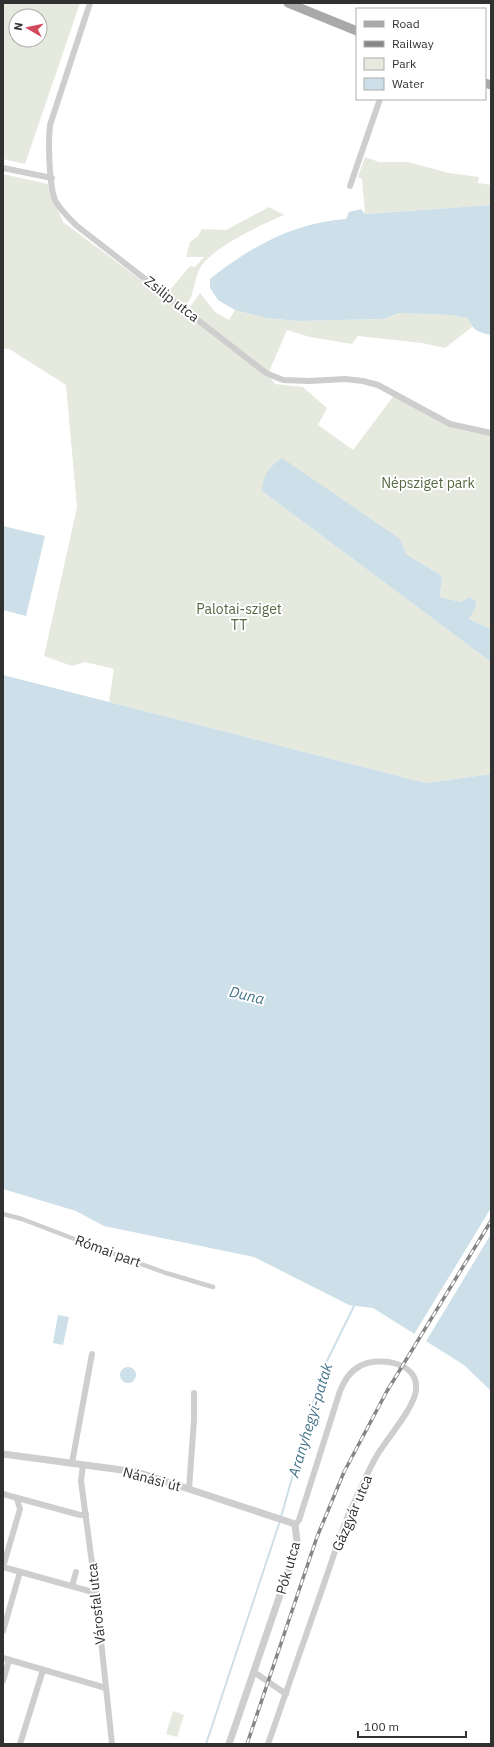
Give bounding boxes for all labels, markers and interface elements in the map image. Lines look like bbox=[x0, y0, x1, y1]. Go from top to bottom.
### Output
north arrow bbox=[8, 8, 48, 48]
legend bbox=[356, 8, 486, 100]
text: Road bbox=[392, 16, 420, 31]
text: N bbox=[11, 21, 26, 31]
text: Railway bbox=[392, 36, 434, 51]
text: Park bbox=[392, 56, 417, 71]
text: Water bbox=[392, 76, 425, 91]
street label: Zsilip utca bbox=[141, 272, 203, 326]
park label: Népsziget park bbox=[381, 474, 475, 492]
park label: Palotai-sziget TT bbox=[196, 600, 282, 634]
water label: Duna bbox=[228, 982, 267, 1008]
street label: Római part bbox=[73, 1231, 143, 1271]
water label: Aranyhegyi-patak bbox=[283, 1360, 336, 1480]
street label: Nánási út bbox=[121, 1463, 183, 1495]
street label: Gázgyár utca bbox=[328, 1472, 376, 1554]
street label: Pók utca bbox=[272, 1539, 304, 1596]
street label: Városfal utca bbox=[83, 1562, 109, 1646]
scale bar bbox=[358, 1713, 466, 1739]
text: 100 m bbox=[364, 1719, 399, 1734]

